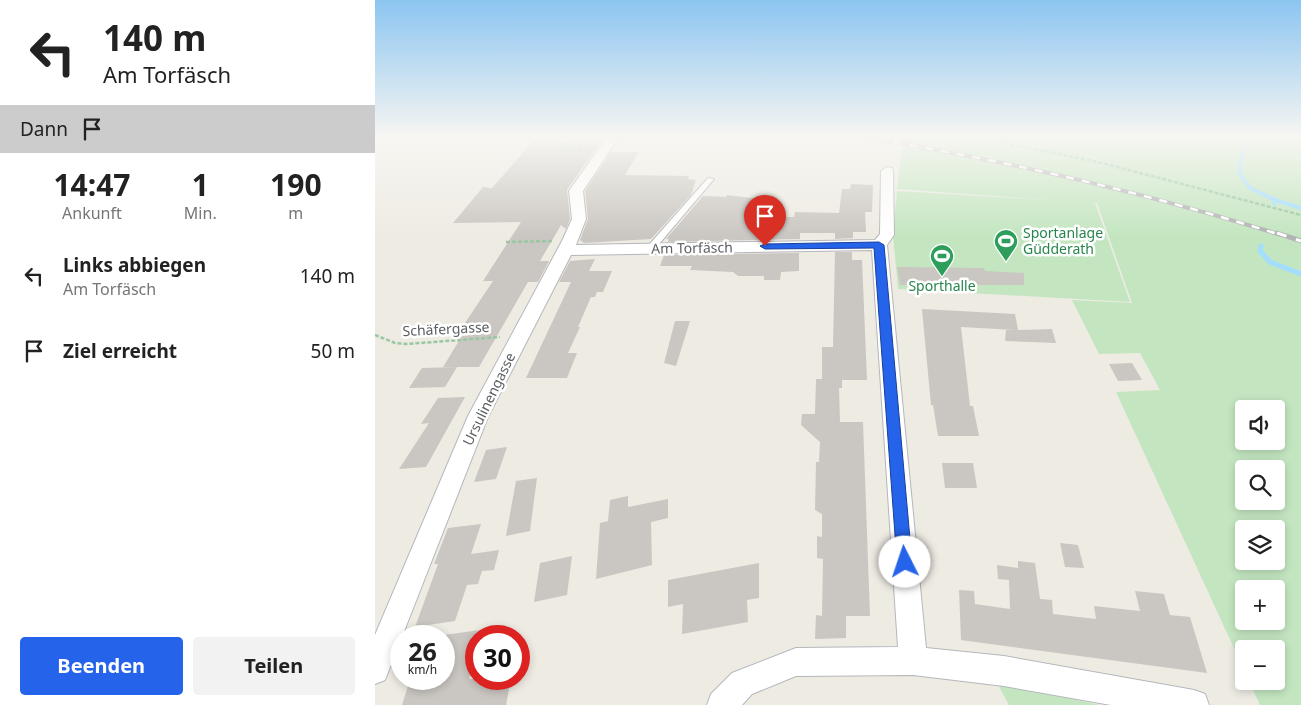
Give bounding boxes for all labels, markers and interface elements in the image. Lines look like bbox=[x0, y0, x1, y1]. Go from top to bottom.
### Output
text: 140 m bbox=[103, 14, 206, 61]
icon: left bbox=[20, 20, 85, 85]
text: Am Torfäsch bbox=[103, 59, 231, 89]
icon: arrive bbox=[78, 115, 106, 143]
text: Dann bbox=[20, 116, 68, 142]
text: 14:47 bbox=[53, 164, 130, 205]
text: 1 bbox=[192, 164, 209, 205]
text: 190 bbox=[270, 164, 322, 205]
pin bbox=[744, 195, 786, 246]
text: Ankunft bbox=[62, 202, 122, 224]
text: Min. bbox=[184, 202, 217, 224]
text: m bbox=[288, 202, 303, 224]
icon: arrive bbox=[751, 202, 779, 230]
place label: Sportanlage Güdderath bbox=[1023, 223, 1103, 258]
sports icon: Sportanlage Güdderath bbox=[993, 228, 1019, 262]
street label: Am Torfäsch bbox=[651, 237, 733, 258]
sports icon: Sporthalle bbox=[929, 243, 955, 277]
text: Links abbiegen bbox=[63, 252, 206, 278]
icon: left bbox=[20, 262, 48, 290]
text: 140 m bbox=[300, 263, 355, 289]
place label: Sporthalle bbox=[908, 276, 976, 295]
text: Am Torfäsch bbox=[63, 278, 156, 300]
street label: Schäfergasse bbox=[402, 317, 490, 340]
icon: arrive bbox=[20, 337, 48, 365]
text: Ziel erreicht bbox=[63, 338, 177, 364]
text: 50 m bbox=[311, 338, 355, 364]
street label: Ursulinengasse bbox=[458, 349, 519, 449]
map controls bbox=[1235, 400, 1285, 690]
button: sound bbox=[1235, 400, 1285, 450]
button: search bbox=[1235, 460, 1285, 510]
button: layers bbox=[1235, 520, 1285, 570]
position arrow bbox=[878, 535, 930, 587]
button: + bbox=[1235, 580, 1285, 630]
speed limit sign: 30 bbox=[465, 625, 530, 690]
text: 26 bbox=[408, 634, 437, 668]
button: Beenden bbox=[20, 637, 183, 695]
button: Teilen bbox=[193, 637, 355, 695]
button: − bbox=[1235, 640, 1285, 690]
text: km/h bbox=[408, 661, 437, 678]

